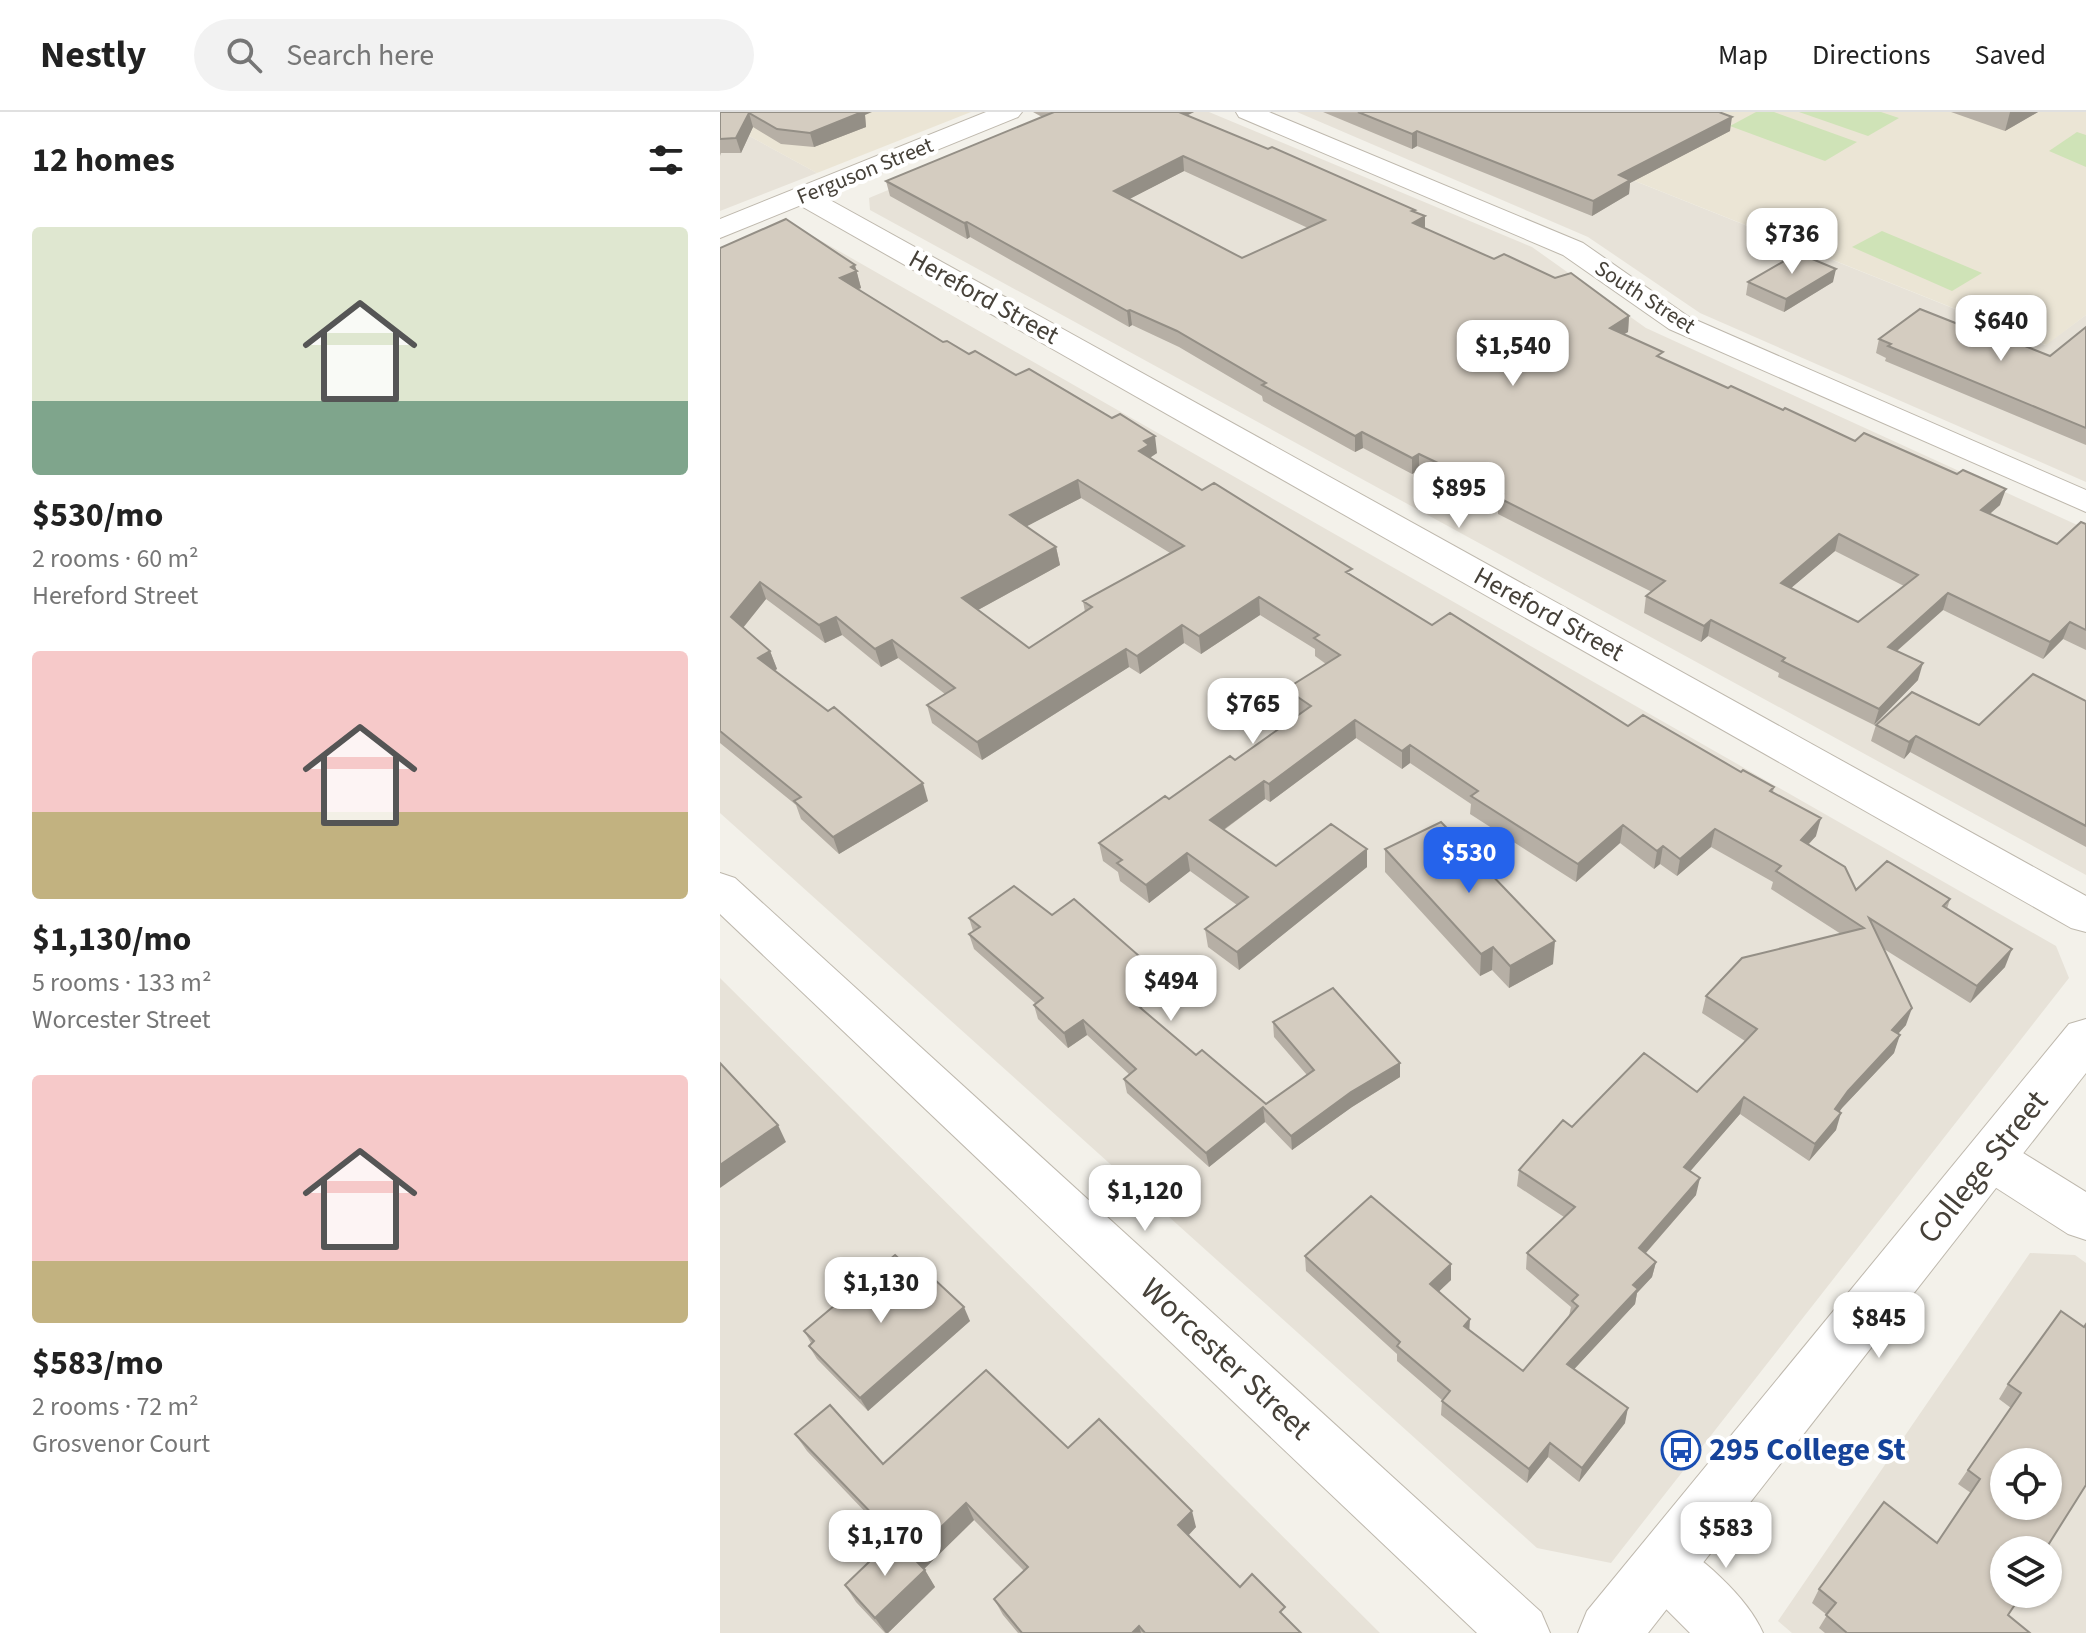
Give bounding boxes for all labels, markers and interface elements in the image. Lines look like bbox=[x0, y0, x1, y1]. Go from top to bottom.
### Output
search box bbox=[194, 19, 754, 91]
text: Nestly bbox=[40, 28, 146, 82]
icon: search bbox=[222, 33, 266, 77]
text: Search here bbox=[286, 34, 434, 77]
text: Map bbox=[1718, 35, 1768, 75]
text: Directions bbox=[1812, 35, 1931, 75]
text: Saved bbox=[1975, 35, 2046, 75]
street label: Ferguson Street bbox=[792, 129, 939, 213]
text: 12 homes bbox=[32, 136, 175, 185]
icon: filters bbox=[644, 138, 688, 182]
pin: $736 bbox=[1745, 208, 1839, 276]
text: $736 bbox=[1765, 215, 1819, 252]
street label: Hereford Street bbox=[902, 240, 1066, 354]
street label: South Street bbox=[1588, 252, 1702, 342]
icon: home bbox=[288, 279, 432, 423]
pin: $640 bbox=[1954, 295, 2048, 363]
text: $640 bbox=[1974, 302, 2028, 339]
pin: $1,540 bbox=[1448, 320, 1578, 388]
text: $1,540 bbox=[1475, 327, 1551, 364]
pin: $895 bbox=[1412, 462, 1506, 530]
text: $895 bbox=[1432, 469, 1486, 506]
text: $530/mo bbox=[32, 491, 163, 540]
text: 2 rooms · 60 m² bbox=[32, 540, 199, 577]
street label: Hereford Street bbox=[1467, 557, 1631, 671]
text: Hereford Street bbox=[32, 577, 198, 614]
pin: $765 bbox=[1206, 678, 1300, 746]
text: $765 bbox=[1226, 685, 1280, 722]
icon: home bbox=[288, 703, 432, 847]
pin: $530 bbox=[1422, 827, 1516, 895]
text: $530 bbox=[1442, 834, 1496, 871]
text: $1,130/mo bbox=[32, 915, 192, 964]
pin: $494 bbox=[1124, 955, 1218, 1023]
text: $494 bbox=[1144, 962, 1198, 999]
text: 5 rooms · 133 m² bbox=[32, 964, 211, 1001]
text: Worcester Street bbox=[32, 1001, 211, 1038]
street label: College Street bbox=[1907, 1080, 2059, 1254]
icon: home bbox=[288, 1127, 432, 1271]
pin: $1,120 bbox=[1080, 1165, 1210, 1233]
text: $1,120 bbox=[1107, 1172, 1183, 1209]
pin: $1,130 bbox=[816, 1257, 946, 1325]
text: $1,130 bbox=[843, 1264, 919, 1301]
street label: Worcester Street bbox=[1130, 1267, 1322, 1451]
pin: $845 bbox=[1832, 1292, 1926, 1360]
text: $845 bbox=[1852, 1299, 1906, 1336]
text: $583/mo bbox=[32, 1339, 163, 1388]
text: 2 rooms · 72 m² bbox=[32, 1388, 199, 1425]
text: Grosvenor Court bbox=[32, 1425, 210, 1462]
place label: 295 College St bbox=[1709, 1427, 1906, 1473]
bus stop icon: 295 College St bbox=[1660, 1429, 1702, 1471]
map controls bbox=[1990, 1448, 2062, 1608]
button: locate bbox=[1990, 1448, 2062, 1520]
pin: $583 bbox=[1679, 1502, 1773, 1570]
text: $583 bbox=[1699, 1509, 1753, 1546]
pin: $1,170 bbox=[820, 1510, 950, 1578]
text: $1,170 bbox=[847, 1517, 923, 1554]
button: layers bbox=[1990, 1536, 2062, 1608]

